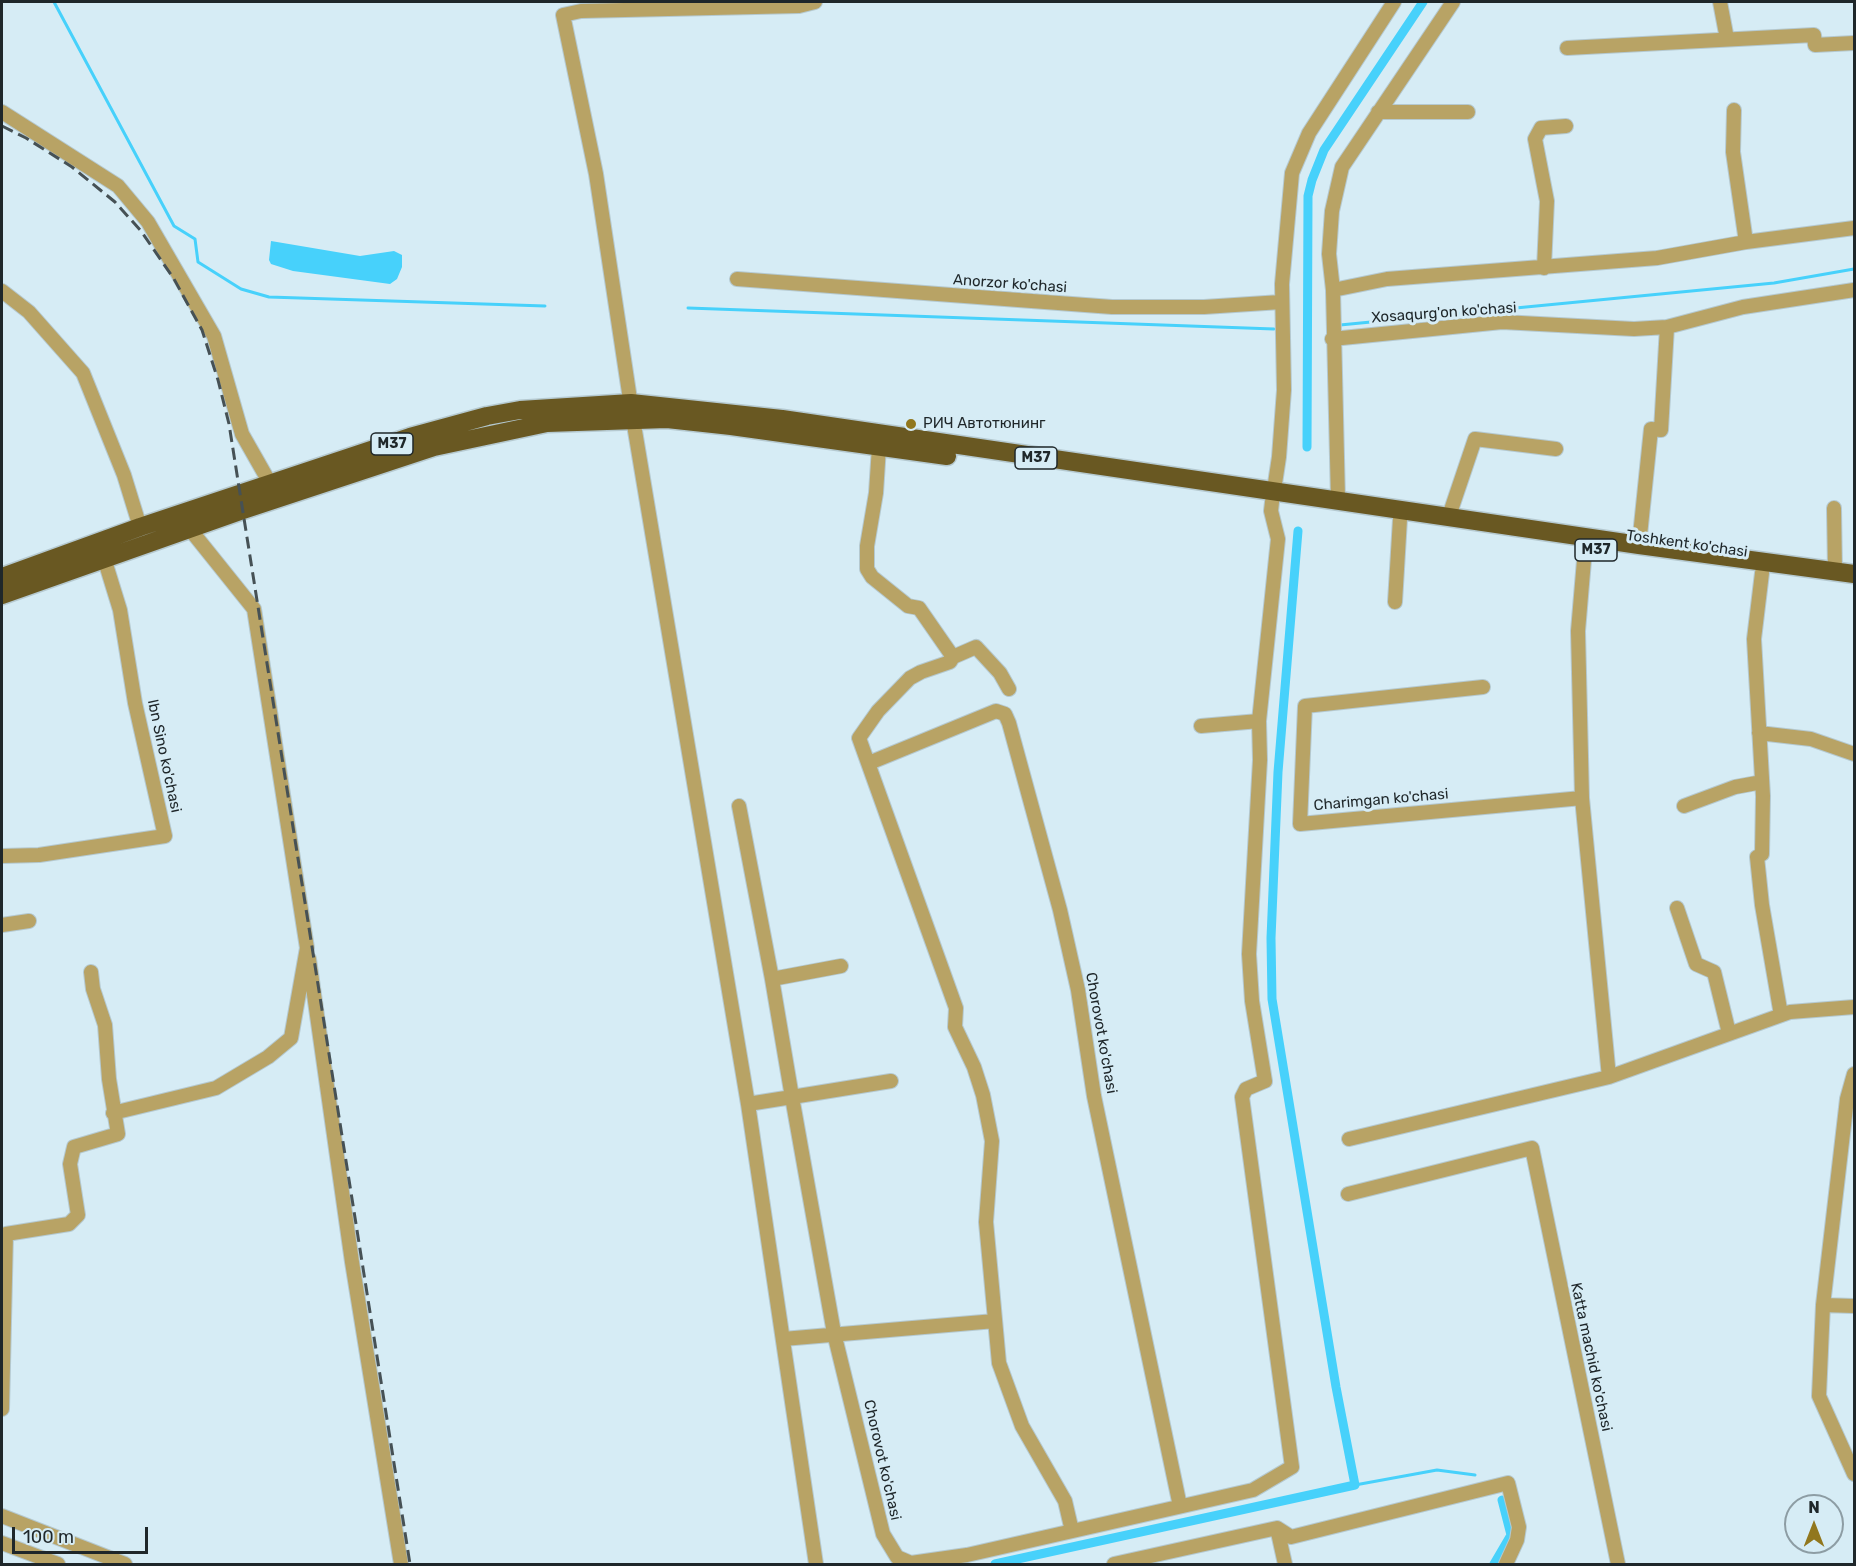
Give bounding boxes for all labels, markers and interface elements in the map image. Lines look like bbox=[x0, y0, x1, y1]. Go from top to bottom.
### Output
street label: Anorzor ko'chasi bbox=[952, 271, 1068, 297]
street label: Xosaqurg'on ko'chasi bbox=[1371, 299, 1517, 327]
place label: РИЧ Автотюнинг bbox=[923, 415, 1045, 433]
marker: РИЧ Автотюнинг bbox=[904, 417, 918, 431]
road number: M37 bbox=[371, 433, 413, 455]
road number: M37 bbox=[1015, 447, 1057, 469]
street label: Toshkent ko'chasi bbox=[1625, 527, 1749, 561]
road number: M37 bbox=[1575, 539, 1617, 561]
street label: Ibn Sino ko'chasi bbox=[143, 698, 185, 814]
street label: Charimgan ko'chasi bbox=[1313, 785, 1449, 815]
street label: Chorovot ko'chasi bbox=[1081, 971, 1121, 1095]
street label: Katta machid ko'chasi bbox=[1566, 1281, 1616, 1433]
street label: Chorovot ko'chasi bbox=[859, 1398, 905, 1522]
north arrow bbox=[1784, 1494, 1844, 1554]
text: N bbox=[1808, 1498, 1820, 1517]
scale bar bbox=[15, 1515, 152, 1553]
text: 100 m bbox=[23, 1526, 74, 1548]

